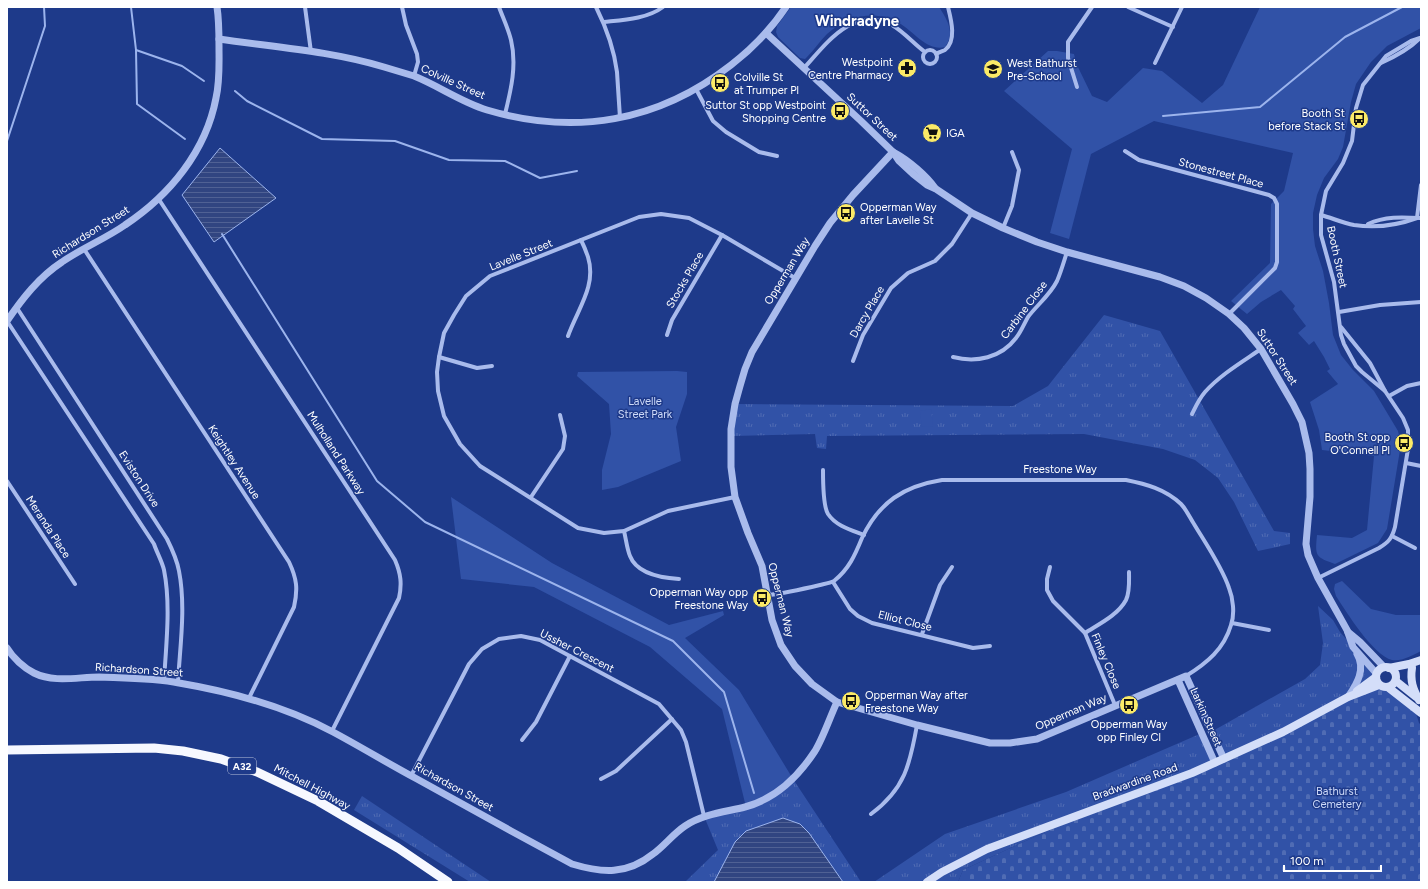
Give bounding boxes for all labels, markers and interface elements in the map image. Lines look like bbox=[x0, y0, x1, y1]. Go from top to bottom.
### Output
district label: Windradyne bbox=[815, 12, 900, 30]
place label: Westpoint Centre Pharmacy bbox=[808, 56, 893, 82]
pharmacy icon: Westpoint Centre Pharmacy bbox=[896, 57, 918, 79]
place label: West Bathurst Pre-School bbox=[1007, 57, 1077, 83]
school or university icon: West Bathurst Pre-School bbox=[982, 58, 1004, 80]
street label: Colville Street bbox=[419, 62, 487, 102]
place label: Colville St at Trumper Pl bbox=[734, 71, 799, 97]
bus stop icon: Colville St at Trumper Pl bbox=[709, 72, 731, 94]
street label: Suttor Street bbox=[844, 90, 900, 144]
place label: Suttor St opp Westpoint Shopping Centre bbox=[705, 99, 826, 125]
bus stop icon: Suttor St opp Westpoint Shopping Centre bbox=[829, 100, 851, 122]
place label: Booth St before Stack St bbox=[1268, 107, 1345, 133]
bus stop icon: Booth St before Stack St bbox=[1348, 108, 1370, 130]
supermarket icon: IGA bbox=[921, 122, 943, 144]
place label: IGA bbox=[946, 127, 965, 140]
street label: Stonestreet Place bbox=[1177, 155, 1265, 191]
place label: Opperman Way after Lavelle St bbox=[860, 201, 937, 227]
bus stop icon: Opperman Way after Lavelle St bbox=[835, 202, 857, 224]
street label: Richardson Street bbox=[50, 203, 132, 261]
street label: Booth Street bbox=[1324, 225, 1350, 289]
street label: Opperman Way bbox=[762, 235, 812, 307]
street label: Lavelle Street bbox=[487, 236, 555, 274]
street label: Stocks Place bbox=[664, 250, 706, 310]
street label: Carbine Close bbox=[998, 279, 1050, 341]
street label: Darcy Place bbox=[847, 284, 887, 340]
street label: Suttor Street bbox=[1254, 326, 1300, 388]
park label: Lavelle Street Park bbox=[618, 395, 673, 421]
street label: Mulholland Parkway bbox=[304, 409, 368, 497]
street label: Keightley Avenue bbox=[205, 422, 263, 502]
place label: Booth St opp O'Connell Pl bbox=[1324, 431, 1390, 457]
bus stop icon: Booth St opp O'Connell Pl bbox=[1393, 432, 1415, 454]
street label: Eviston Drive bbox=[116, 448, 162, 510]
street label: Freestone Way bbox=[1023, 463, 1097, 476]
street label: Meranda Place bbox=[23, 493, 73, 561]
street label: Opperman Way bbox=[765, 561, 797, 639]
place label: Opperman Way opp Freestone Way bbox=[649, 586, 748, 612]
bus stop icon: Opperman Way opp Freestone Way bbox=[751, 587, 773, 609]
street label: Elliot Close bbox=[877, 608, 933, 634]
street label: Ussher Crescent bbox=[538, 627, 616, 675]
street label: Finley Close bbox=[1088, 631, 1124, 691]
street label: Richardson Street bbox=[94, 660, 184, 680]
street label: Larkin Street bbox=[1187, 686, 1225, 748]
place label: Opperman Way after Freestone Way bbox=[865, 689, 968, 715]
bus stop icon: Opperman Way after Freestone Way bbox=[840, 690, 862, 712]
street label: Opperman Way bbox=[1033, 691, 1109, 733]
bus stop icon: Opperman Way opp Finley Cl bbox=[1118, 694, 1140, 716]
place label: Opperman Way opp Finley Cl bbox=[1091, 718, 1167, 744]
road number: A32 bbox=[228, 758, 256, 774]
street label: Richardson Street bbox=[412, 760, 496, 814]
street label: Mitchell Highway bbox=[272, 761, 353, 813]
street label: Bradwardine Road bbox=[1091, 761, 1179, 803]
park label: Bathurst Cemetery bbox=[1313, 785, 1362, 811]
scale bar bbox=[1284, 847, 1381, 873]
text: 100 m bbox=[1290, 854, 1324, 868]

